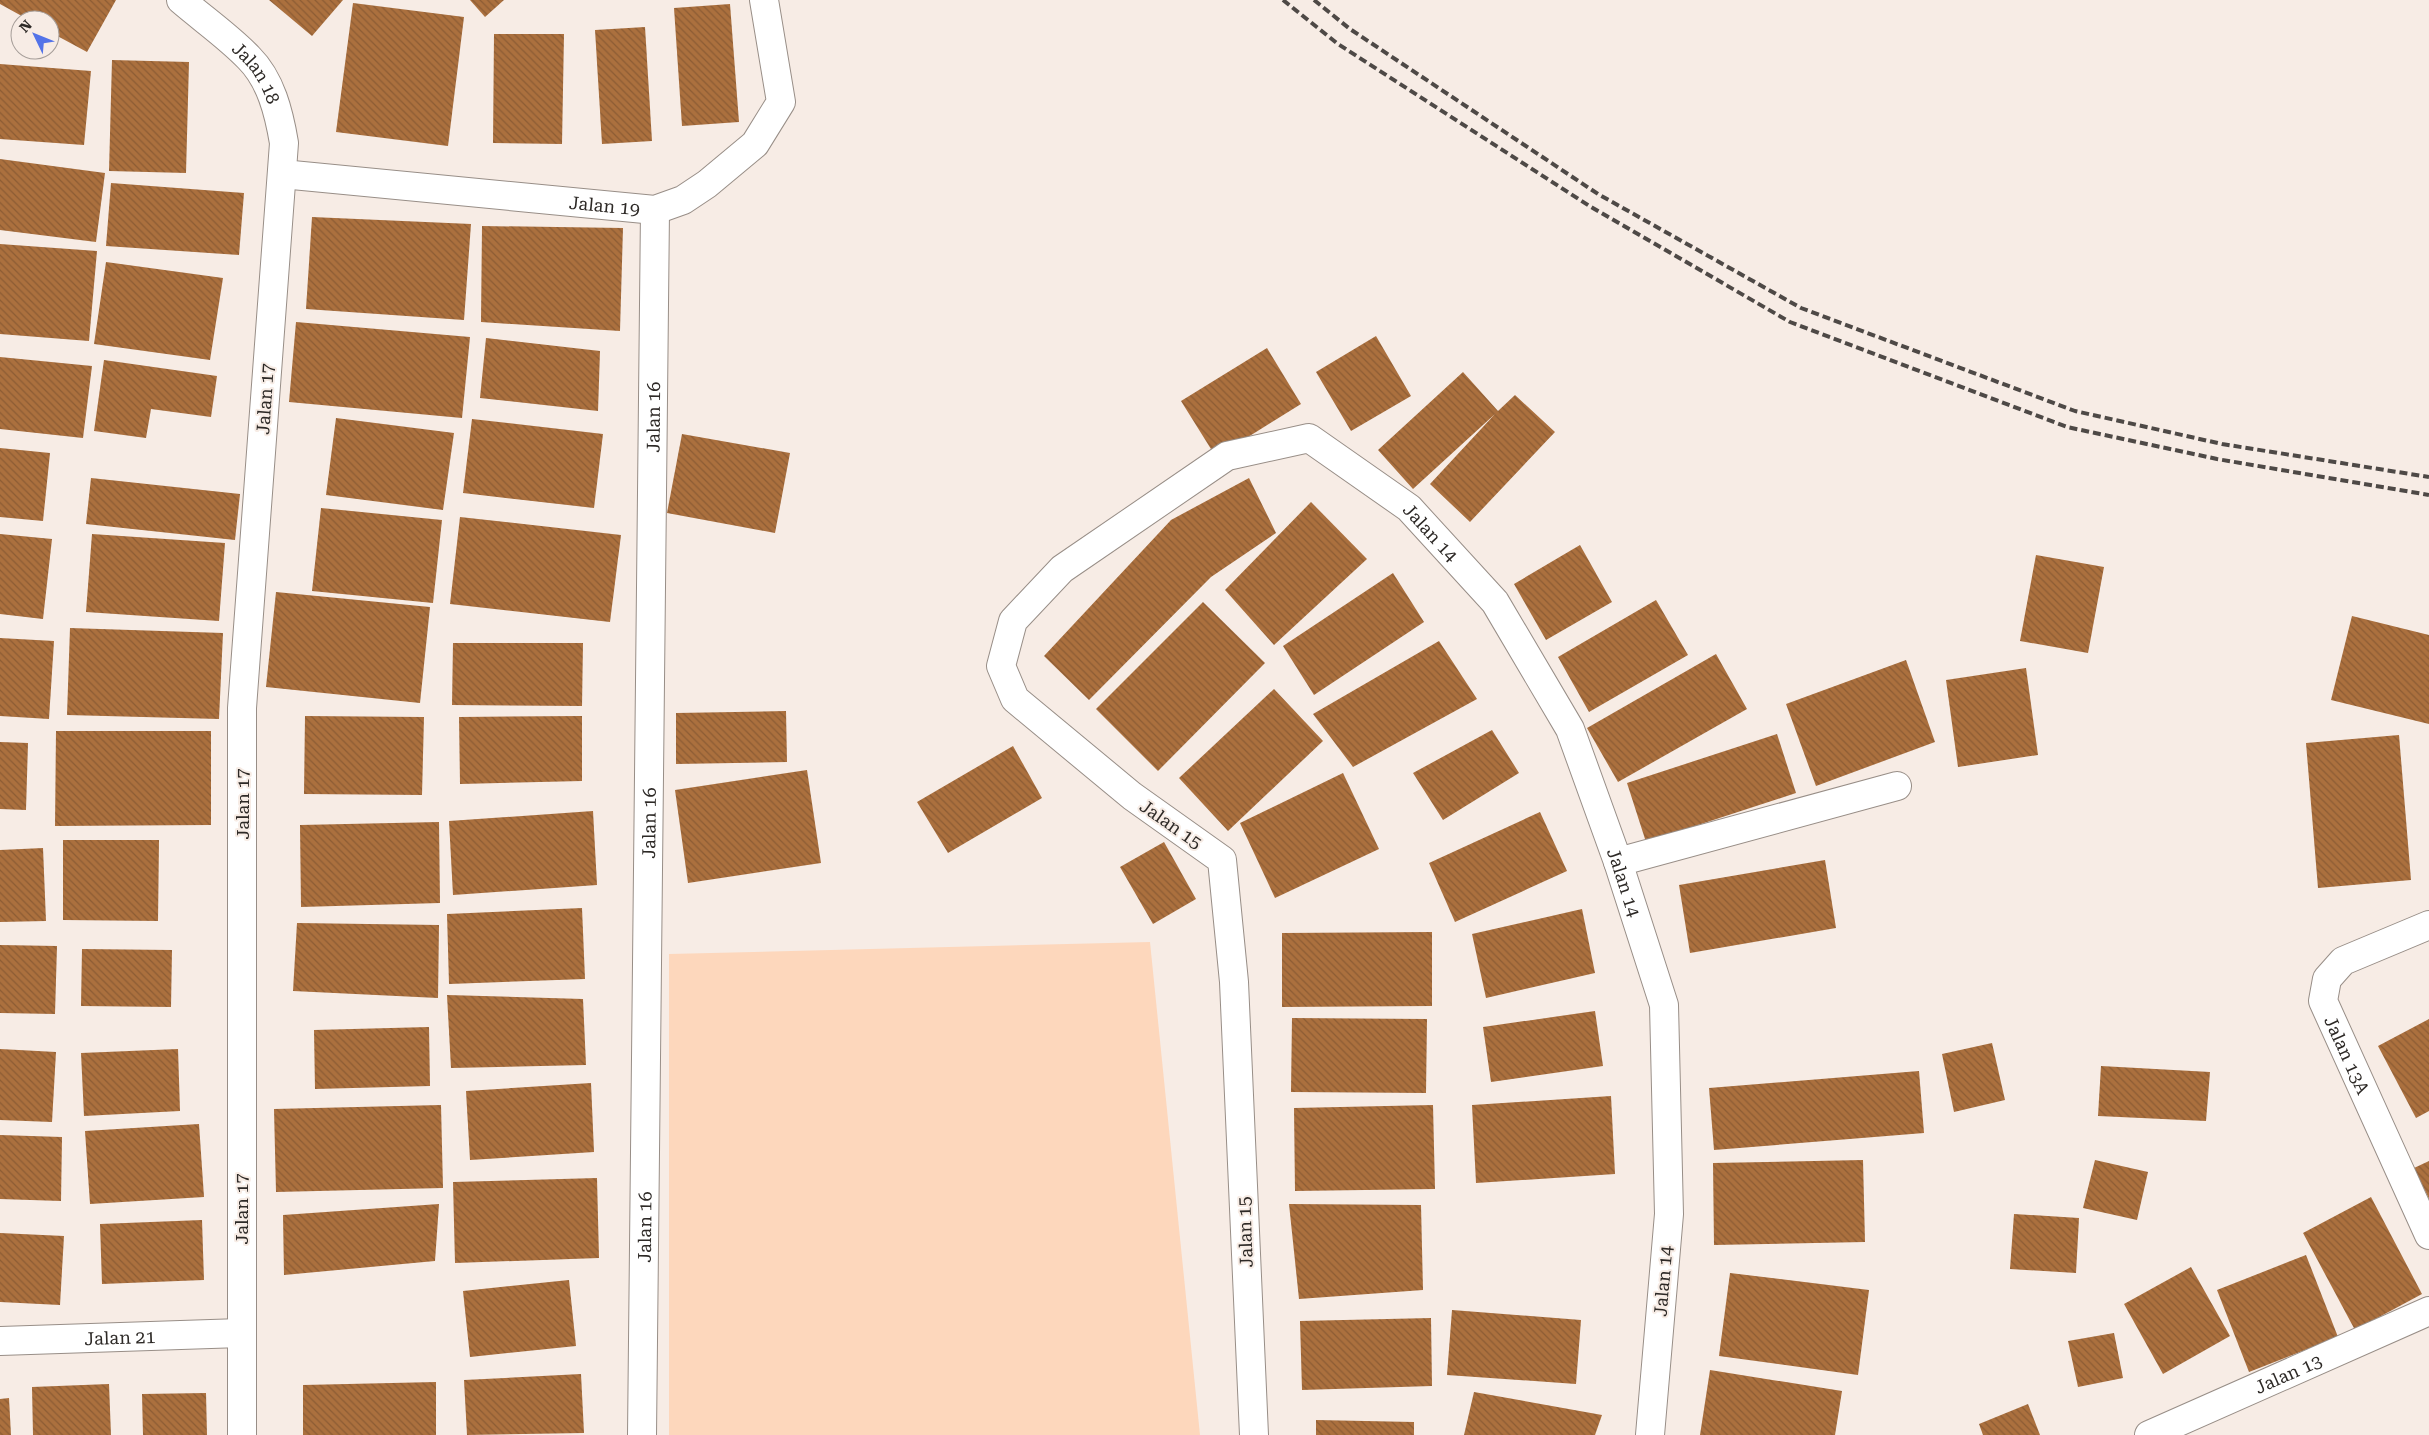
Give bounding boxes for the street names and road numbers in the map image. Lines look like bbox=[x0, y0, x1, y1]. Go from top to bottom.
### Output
street label: Jalan 18 bbox=[228, 37, 285, 106]
street label: Jalan 19 bbox=[568, 191, 641, 219]
street label: Jalan 17 bbox=[252, 363, 278, 435]
street label: Jalan 16 bbox=[642, 381, 664, 453]
street label: Jalan 14 bbox=[1399, 499, 1463, 565]
street label: Jalan 17 bbox=[232, 768, 253, 840]
street label: Jalan 16 bbox=[638, 787, 659, 859]
street label: Jalan 15 bbox=[1136, 795, 1206, 853]
street label: Jalan 14 bbox=[1603, 845, 1645, 919]
street label: Jalan 13A bbox=[2321, 1013, 2375, 1098]
street label: Jalan 17 bbox=[231, 1173, 252, 1245]
street label: Jalan 16 bbox=[633, 1191, 655, 1263]
street label: Jalan 15 bbox=[1233, 1196, 1257, 1268]
street label: Jalan 14 bbox=[1649, 1245, 1677, 1317]
street label: Jalan 21 bbox=[84, 1325, 156, 1349]
street label: Jalan 13 bbox=[2251, 1349, 2325, 1397]

